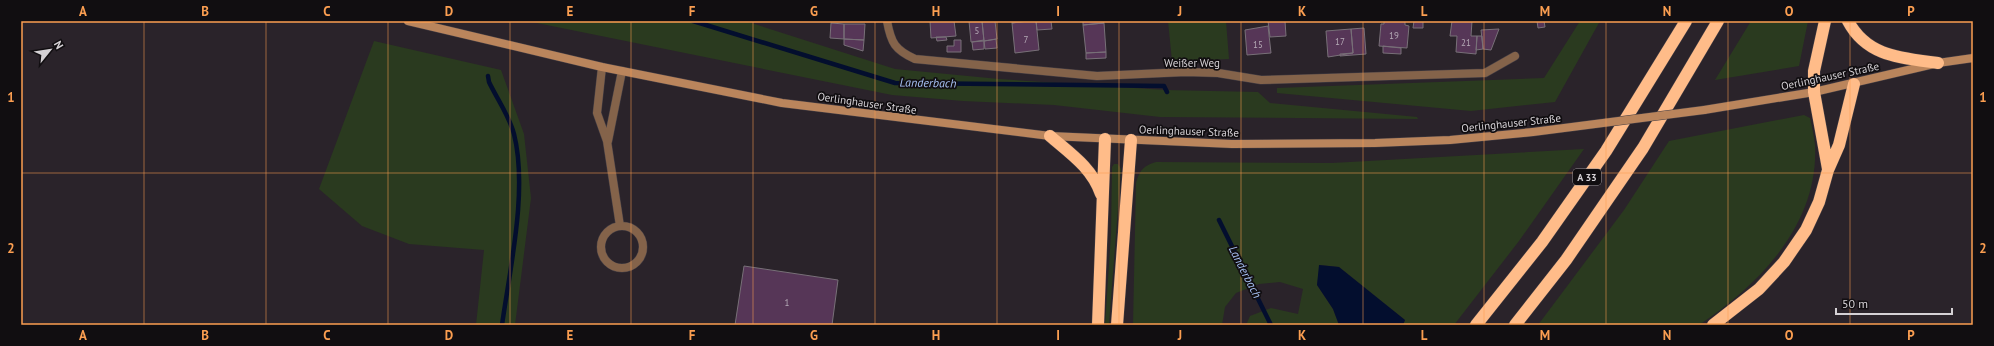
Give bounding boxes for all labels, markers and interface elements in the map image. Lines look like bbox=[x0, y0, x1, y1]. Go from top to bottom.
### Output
text: A bbox=[79, 3, 87, 20]
text: B bbox=[201, 3, 209, 20]
text: C bbox=[323, 3, 331, 20]
text: D bbox=[445, 3, 453, 20]
text: E bbox=[567, 3, 574, 20]
text: F bbox=[689, 3, 696, 20]
text: G bbox=[810, 3, 818, 20]
text: H bbox=[932, 3, 940, 20]
text: I bbox=[1056, 3, 1060, 20]
text: J bbox=[1177, 3, 1182, 20]
text: K bbox=[1298, 3, 1306, 20]
text: L bbox=[1421, 3, 1428, 20]
text: M bbox=[1540, 3, 1550, 20]
text: N bbox=[1663, 3, 1671, 20]
text: O bbox=[1785, 3, 1794, 20]
text: P bbox=[1907, 3, 1915, 20]
house number: 5 bbox=[975, 25, 980, 36]
north arrow bbox=[30, 30, 70, 70]
house number: 19 bbox=[1389, 30, 1399, 41]
house number: 7 bbox=[1024, 34, 1029, 45]
house number: 17 bbox=[1335, 36, 1345, 47]
house number: 21 bbox=[1461, 37, 1471, 48]
text: N bbox=[51, 38, 67, 52]
house number: 15 bbox=[1253, 39, 1263, 50]
street label: Weißer Weg bbox=[1164, 56, 1220, 70]
street label: Oerlinghauser Straße bbox=[1780, 59, 1881, 93]
water label: Landerbach bbox=[900, 75, 956, 90]
text: 1 bbox=[7, 89, 15, 106]
street label: Oerlinghauser Straße bbox=[816, 89, 918, 117]
text: 1 bbox=[1979, 89, 1987, 106]
street label: Oerlinghauser Straße bbox=[1460, 111, 1562, 135]
street label: Oerlinghauser Straße bbox=[1139, 122, 1240, 140]
road number: A 33 bbox=[1573, 169, 1601, 185]
text: 2 bbox=[7, 240, 15, 257]
text: 2 bbox=[1979, 240, 1987, 257]
water label: Landerbach bbox=[1226, 243, 1265, 300]
scale bar bbox=[1836, 290, 1952, 316]
text: 50 m bbox=[1842, 296, 1868, 311]
house number: 1 bbox=[785, 297, 790, 308]
text: A bbox=[79, 327, 87, 344]
text: B bbox=[201, 327, 209, 344]
text: C bbox=[323, 327, 331, 344]
text: D bbox=[445, 327, 453, 344]
text: E bbox=[567, 327, 574, 344]
text: F bbox=[689, 327, 696, 344]
text: G bbox=[810, 327, 818, 344]
text: H bbox=[932, 327, 940, 344]
text: I bbox=[1056, 327, 1060, 344]
text: J bbox=[1177, 327, 1182, 344]
text: K bbox=[1298, 327, 1306, 344]
text: L bbox=[1421, 327, 1428, 344]
text: M bbox=[1540, 327, 1550, 344]
text: N bbox=[1663, 327, 1671, 344]
text: O bbox=[1785, 327, 1794, 344]
text: P bbox=[1907, 327, 1915, 344]

